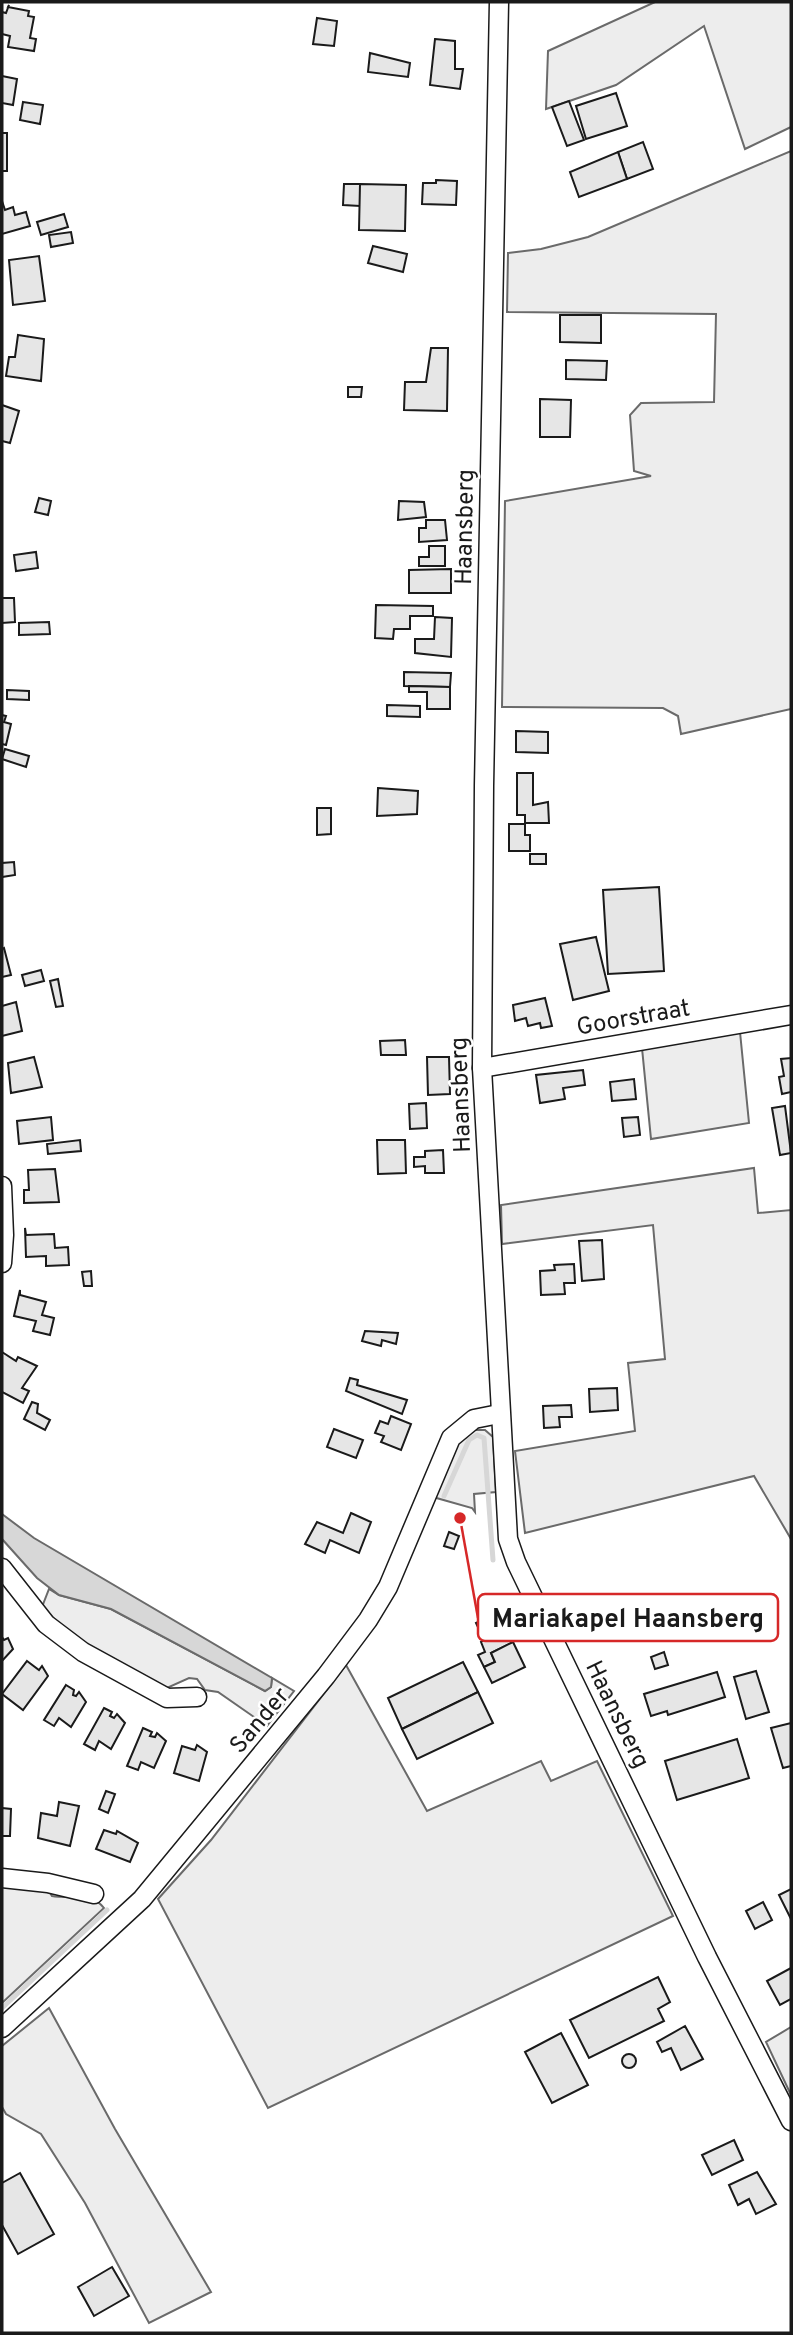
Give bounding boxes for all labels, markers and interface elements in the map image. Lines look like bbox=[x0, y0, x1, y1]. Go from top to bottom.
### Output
street label: Haansberg bbox=[450, 469, 482, 585]
street label: Goorstraat bbox=[574, 994, 692, 1044]
street label: Haansberg bbox=[445, 1037, 479, 1153]
callout: Mariakapel Haansberg bbox=[478, 1594, 778, 1641]
text: Mariakapel Haansberg bbox=[492, 1604, 764, 1637]
street label: Haansberg bbox=[577, 1656, 655, 1773]
street label: Sander bbox=[224, 1682, 297, 1760]

